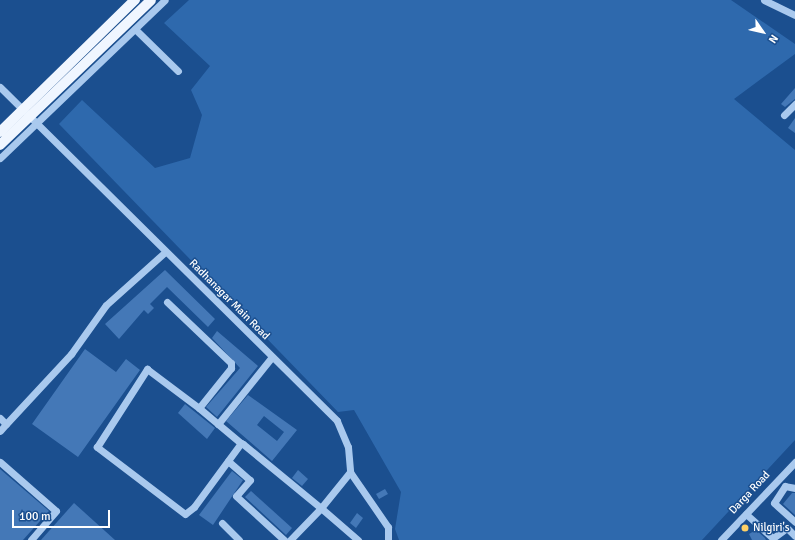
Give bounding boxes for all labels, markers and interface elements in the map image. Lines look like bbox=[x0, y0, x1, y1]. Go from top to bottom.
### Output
north arrow bbox=[743, 12, 783, 52]
text: N bbox=[766, 32, 781, 46]
street label: Radhanagar Main Road bbox=[186, 257, 272, 343]
street label: Darga Road bbox=[727, 469, 773, 517]
scale bar bbox=[14, 502, 112, 528]
text: 100 m bbox=[19, 509, 51, 524]
place label: Nilgiri's bbox=[753, 521, 790, 535]
marker: Nilgiri's bbox=[740, 523, 750, 533]

